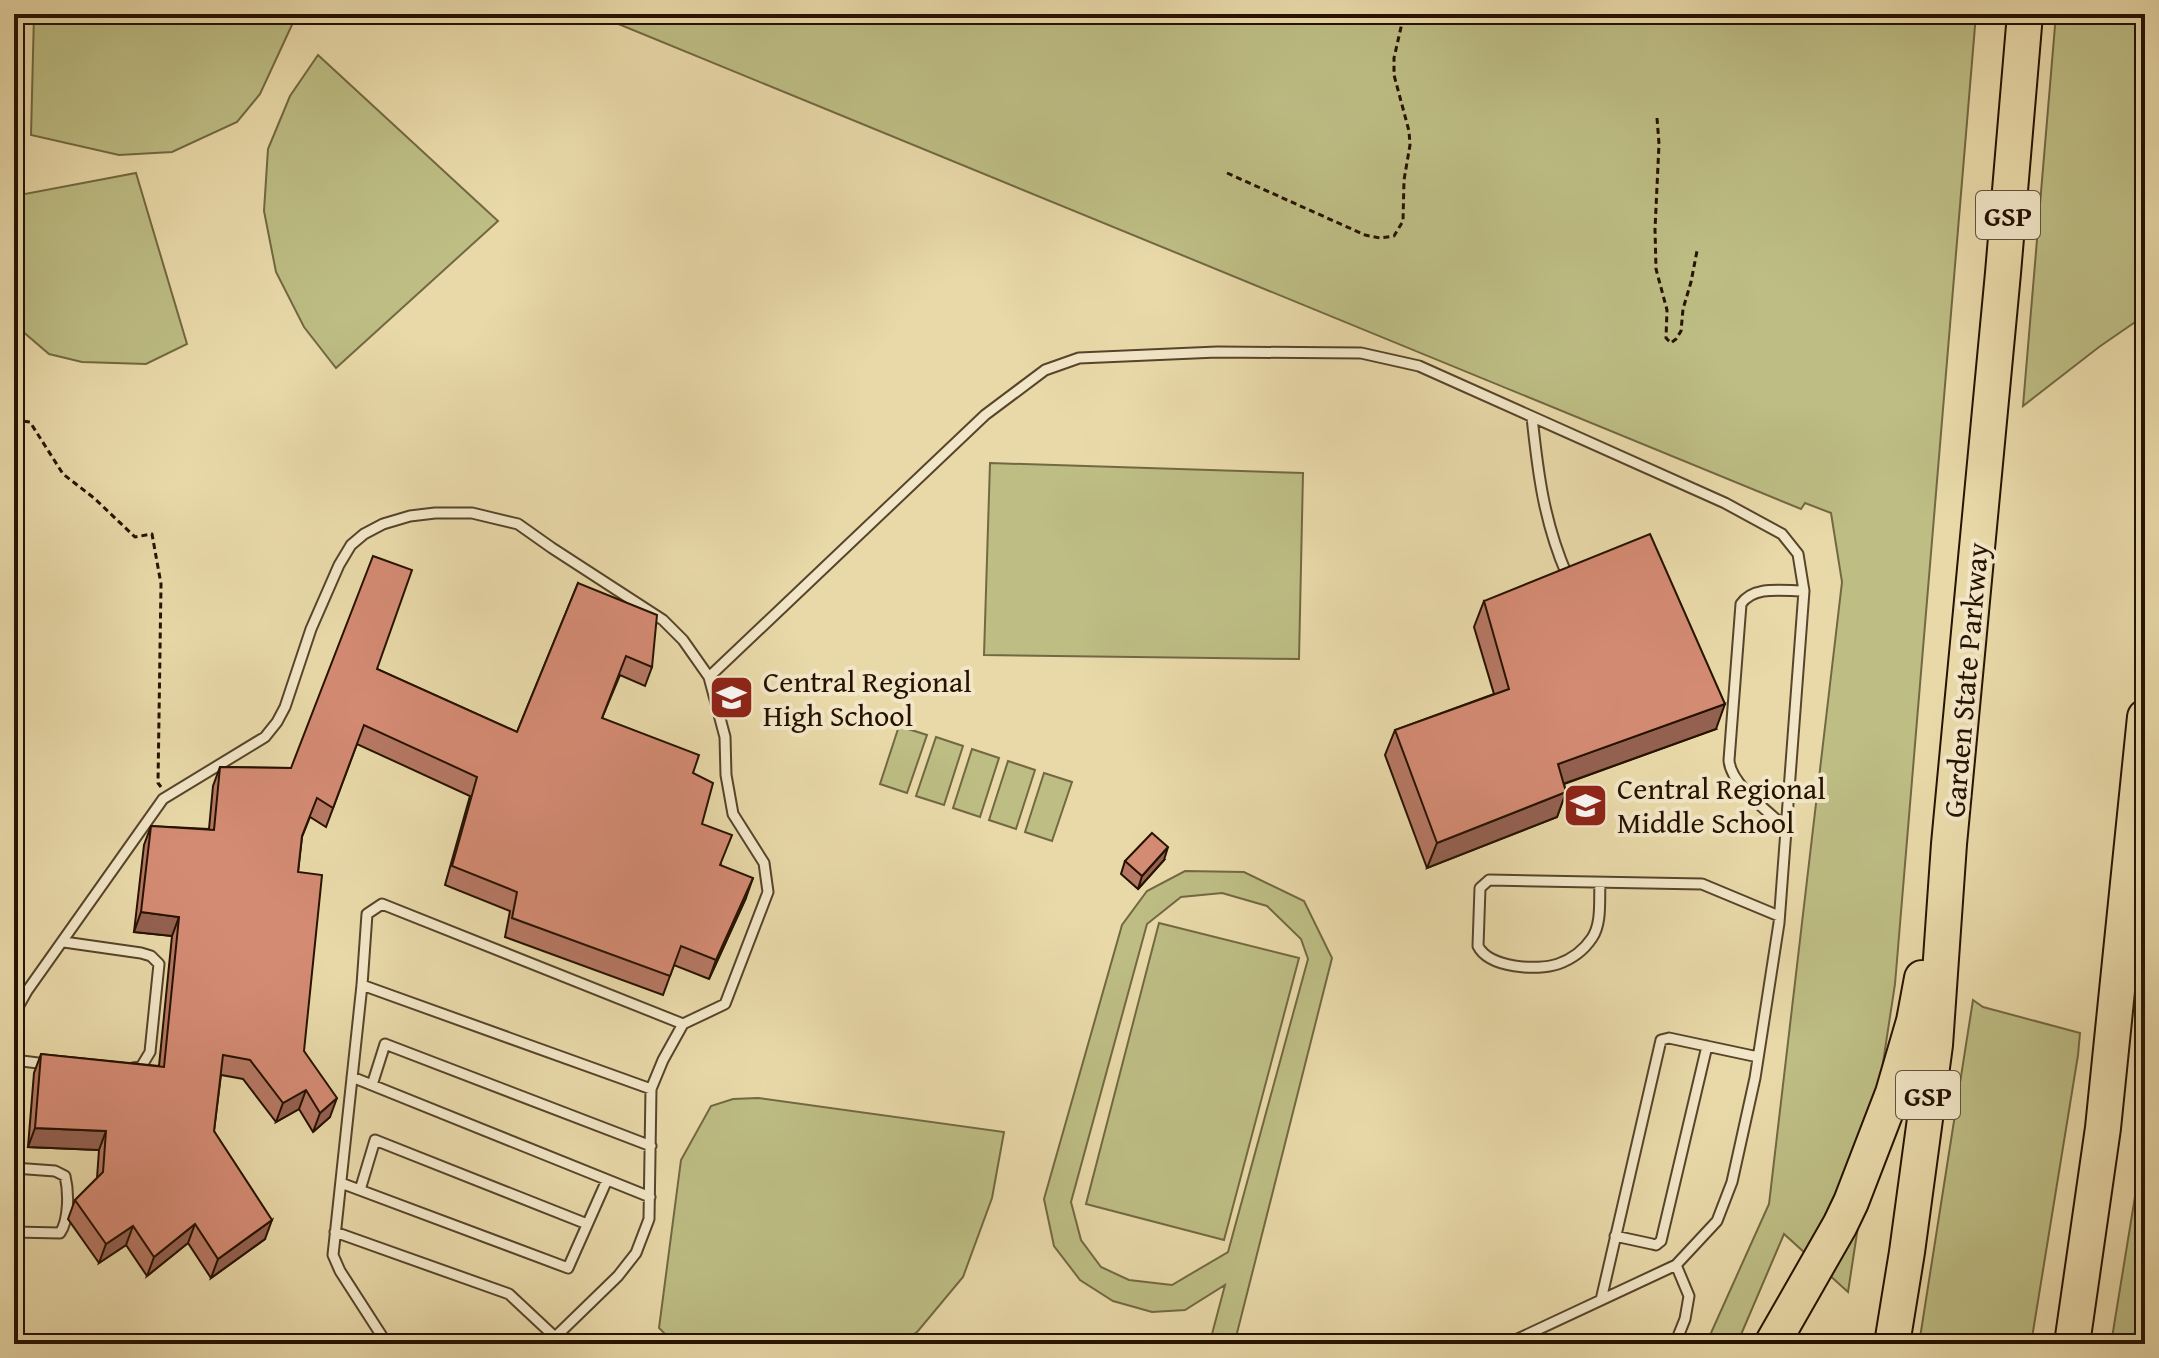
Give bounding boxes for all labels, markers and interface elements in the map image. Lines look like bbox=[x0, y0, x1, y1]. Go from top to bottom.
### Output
road number: GSP bbox=[1976, 191, 2040, 239]
street label: Garden State Parkway bbox=[1931, 541, 1999, 819]
place label: Central Regional High School bbox=[763, 659, 972, 737]
school or university icon: Central Regional High School bbox=[708, 674, 756, 722]
place label: Central Regional Middle School bbox=[1617, 766, 1826, 844]
school or university icon: Central Regional Middle School bbox=[1562, 781, 1610, 829]
road number: GSP bbox=[1896, 1071, 1960, 1119]

